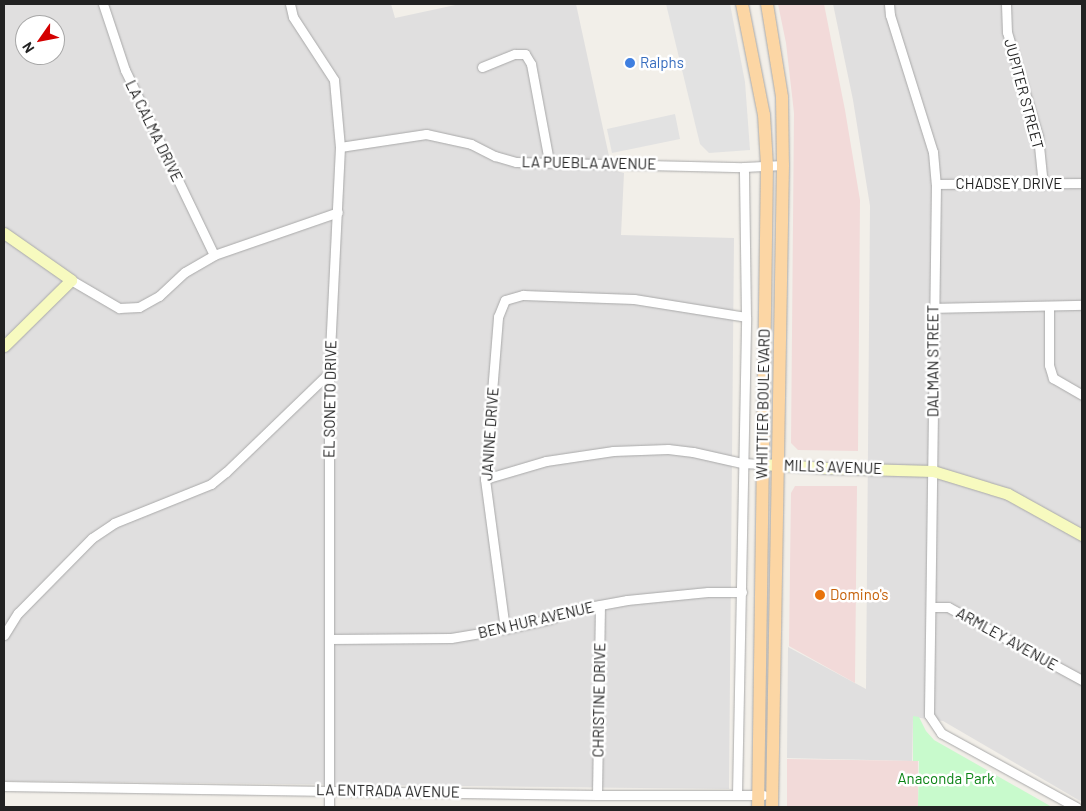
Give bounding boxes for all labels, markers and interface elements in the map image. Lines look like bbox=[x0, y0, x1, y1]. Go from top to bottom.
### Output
north arrow bbox=[15, 15, 65, 65]
street label: JUPITER STREET bbox=[1001, 37, 1047, 151]
text: N bbox=[18, 39, 38, 56]
place label: Ralphs bbox=[640, 54, 684, 72]
marker: Ralphs bbox=[624, 57, 636, 69]
street label: LA CALMA DRIVE bbox=[122, 77, 186, 185]
street label: LA PUEBLA AVENUE bbox=[522, 153, 656, 173]
street label: CHADSEY DRIVE bbox=[956, 175, 1062, 193]
street label: DALMAN STREET bbox=[924, 305, 942, 417]
street label: WHITTIER BOULEVARD bbox=[753, 329, 773, 479]
street label: EL SONETO DRIVE bbox=[320, 340, 340, 458]
street label: JANINE DRIVE bbox=[478, 387, 502, 481]
street label: MILLS AVENUE bbox=[784, 456, 882, 478]
place label: Domino's bbox=[830, 586, 888, 604]
marker: Domino's bbox=[814, 589, 826, 601]
street label: BEN HUR AVENUE bbox=[476, 598, 596, 642]
street label: ARMLEY AVENUE bbox=[953, 604, 1061, 674]
street label: CHRISTINE DRIVE bbox=[589, 642, 609, 758]
park label: Anaconda Park bbox=[897, 770, 995, 788]
street label: LA ENTRADA AVENUE bbox=[316, 781, 460, 801]

